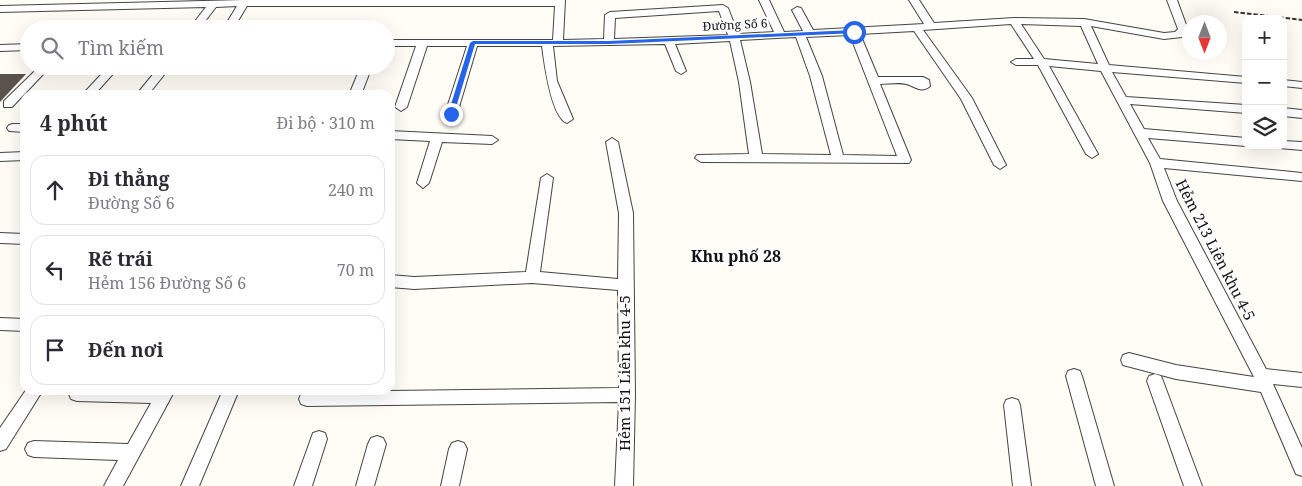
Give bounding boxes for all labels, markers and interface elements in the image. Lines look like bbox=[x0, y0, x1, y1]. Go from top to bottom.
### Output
street label: Đường Số 6 bbox=[702, 14, 768, 35]
north arrow bbox=[1182, 15, 1227, 60]
map controls bbox=[1242, 15, 1287, 150]
button: + bbox=[1242, 15, 1287, 60]
search box bbox=[20, 20, 395, 75]
route start bbox=[843, 21, 866, 44]
icon: search bbox=[38, 34, 66, 62]
text: Tìm kiếm bbox=[78, 35, 164, 61]
button: − bbox=[1242, 60, 1287, 105]
route end bbox=[440, 103, 463, 126]
button: layers bbox=[1242, 105, 1287, 150]
text: 4 phút bbox=[40, 109, 107, 137]
text: Đi bộ · 310 m bbox=[277, 112, 375, 134]
text: Đi thẳng bbox=[88, 166, 169, 192]
icon: ahead bbox=[41, 176, 69, 204]
street label: Hẻm 213 Liên khu 4-5 bbox=[1172, 176, 1260, 324]
text: 240 m bbox=[328, 179, 374, 201]
text: Đường Số 6 bbox=[88, 192, 175, 214]
district label: Khu phố 28 bbox=[691, 245, 781, 267]
text: Rẽ trái bbox=[88, 246, 153, 272]
icon: left bbox=[41, 256, 69, 284]
text: 70 m bbox=[337, 259, 374, 281]
text: Hẻm 156 Đường Số 6 bbox=[88, 272, 246, 294]
street label: Hẻm 151 Liên khu 4-5 bbox=[614, 295, 634, 451]
icon: arrive bbox=[41, 336, 69, 364]
text: Đến nơi bbox=[88, 337, 164, 363]

